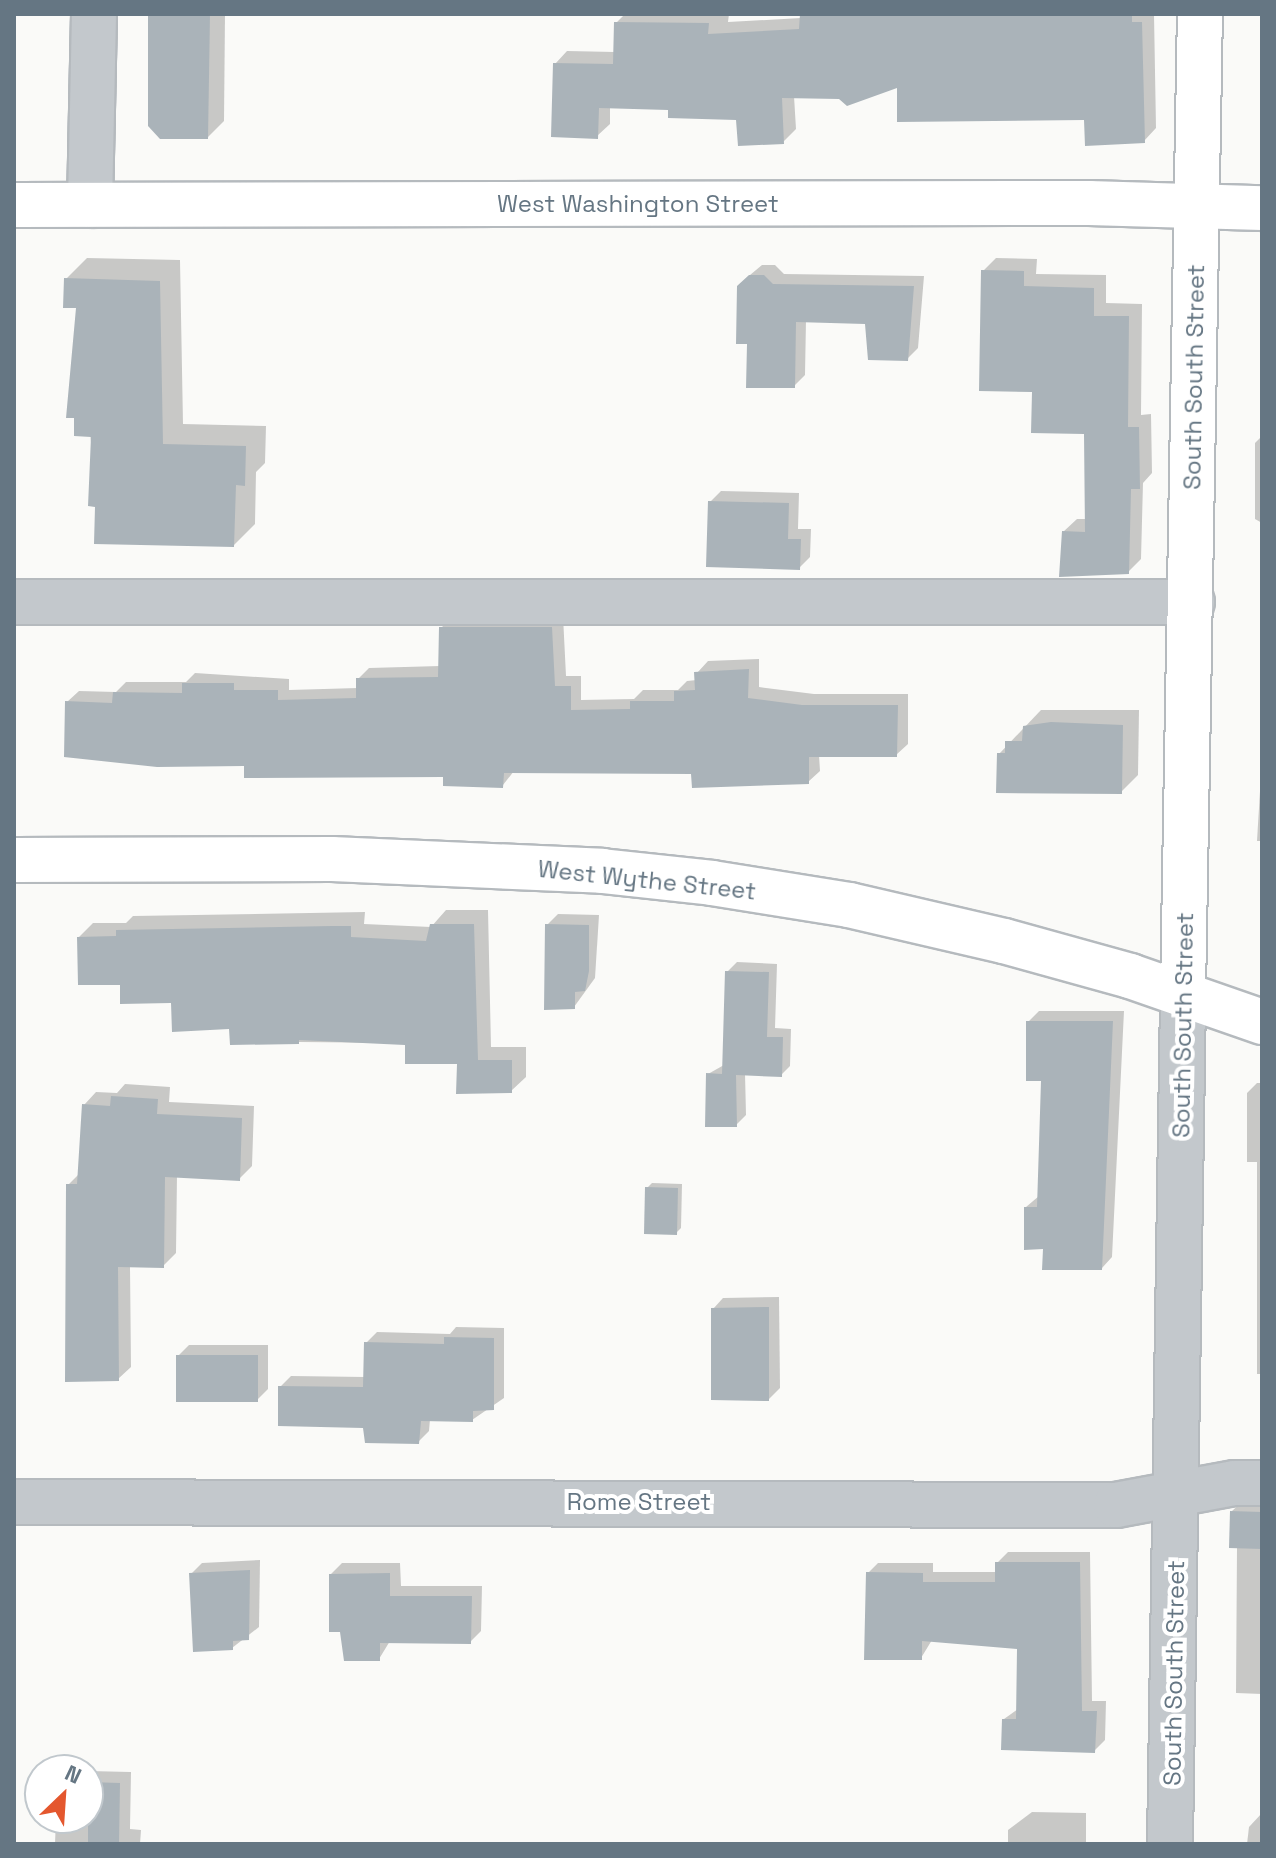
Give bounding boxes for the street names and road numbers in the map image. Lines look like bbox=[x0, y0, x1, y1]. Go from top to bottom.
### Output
street label: West Washington Street bbox=[497, 190, 779, 218]
street label: South South Street bbox=[1178, 264, 1210, 490]
street label: West Wythe Street bbox=[536, 854, 758, 906]
street label: South South Street bbox=[1167, 912, 1199, 1138]
street label: Rome Street bbox=[567, 1488, 711, 1516]
street label: South South Street bbox=[1158, 1560, 1190, 1786]

